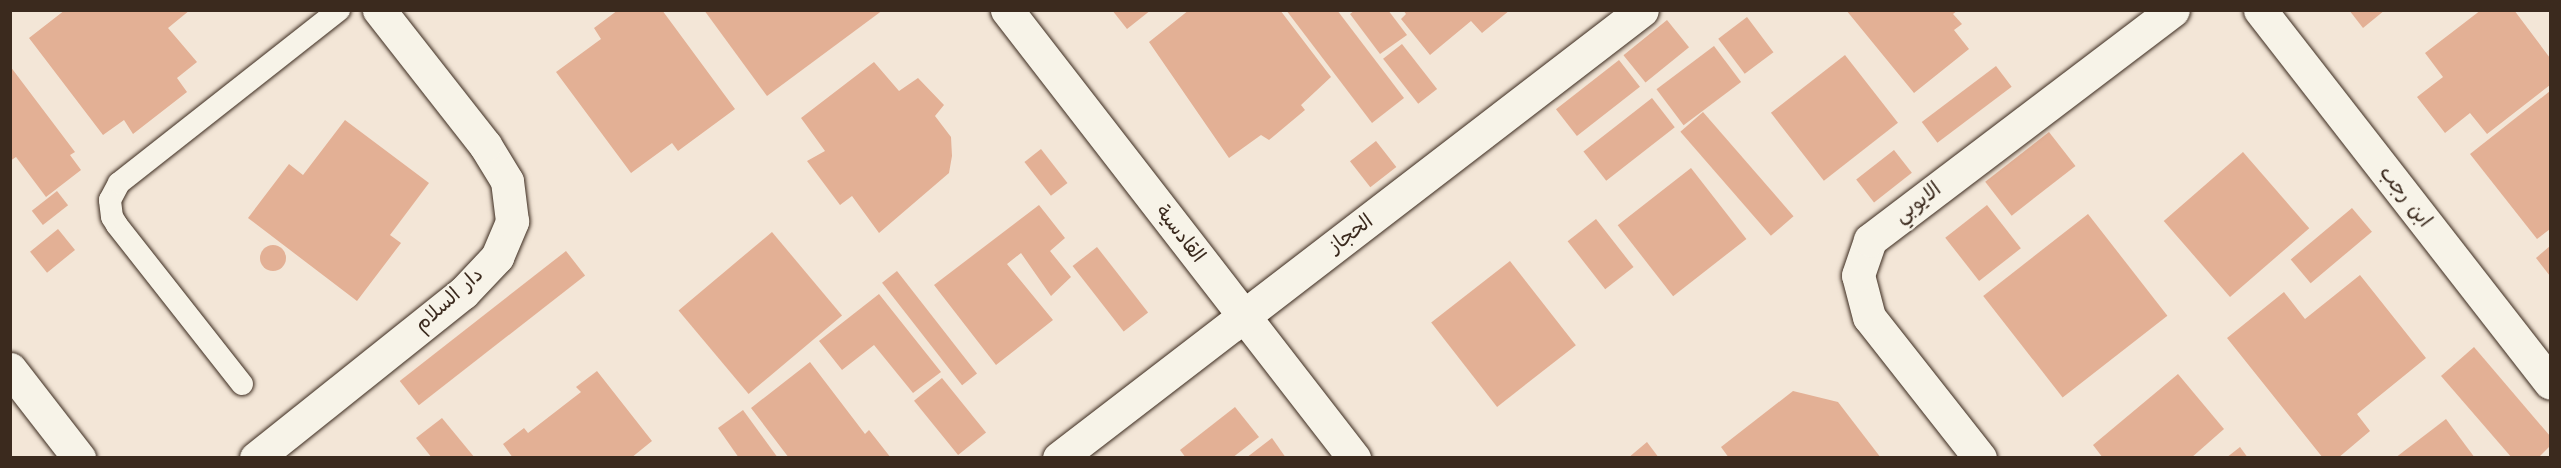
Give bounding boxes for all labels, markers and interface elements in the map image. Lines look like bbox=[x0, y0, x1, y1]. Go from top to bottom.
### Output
street label: ابن رجب bbox=[2374, 162, 2436, 232]
street label: الايوبي bbox=[1890, 178, 1946, 228]
street label: القادسية bbox=[1150, 200, 1210, 268]
street label: الحجاز bbox=[1324, 209, 1378, 259]
street label: دار السلام bbox=[410, 263, 488, 337]

